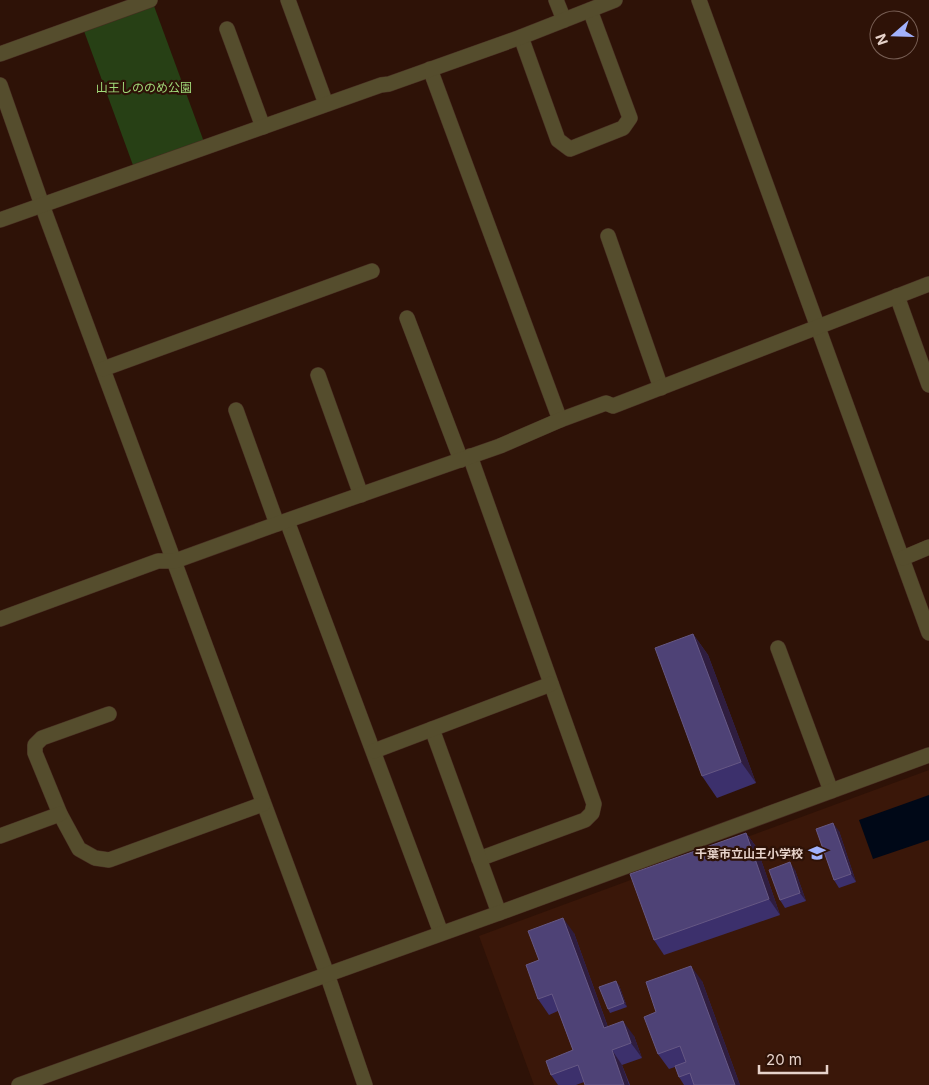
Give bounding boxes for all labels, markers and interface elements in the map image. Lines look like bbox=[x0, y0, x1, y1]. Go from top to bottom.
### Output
north arrow bbox=[869, 10, 919, 60]
text: N bbox=[872, 32, 891, 48]
park label: 山王しののめ公園 bbox=[96, 80, 192, 95]
school or university icon: 千葉市立山王小学校 bbox=[807, 843, 827, 863]
place label: 千葉市立山王小学校 bbox=[695, 846, 803, 861]
scale bar bbox=[759, 1042, 826, 1074]
text: 20 m bbox=[766, 1050, 802, 1069]

